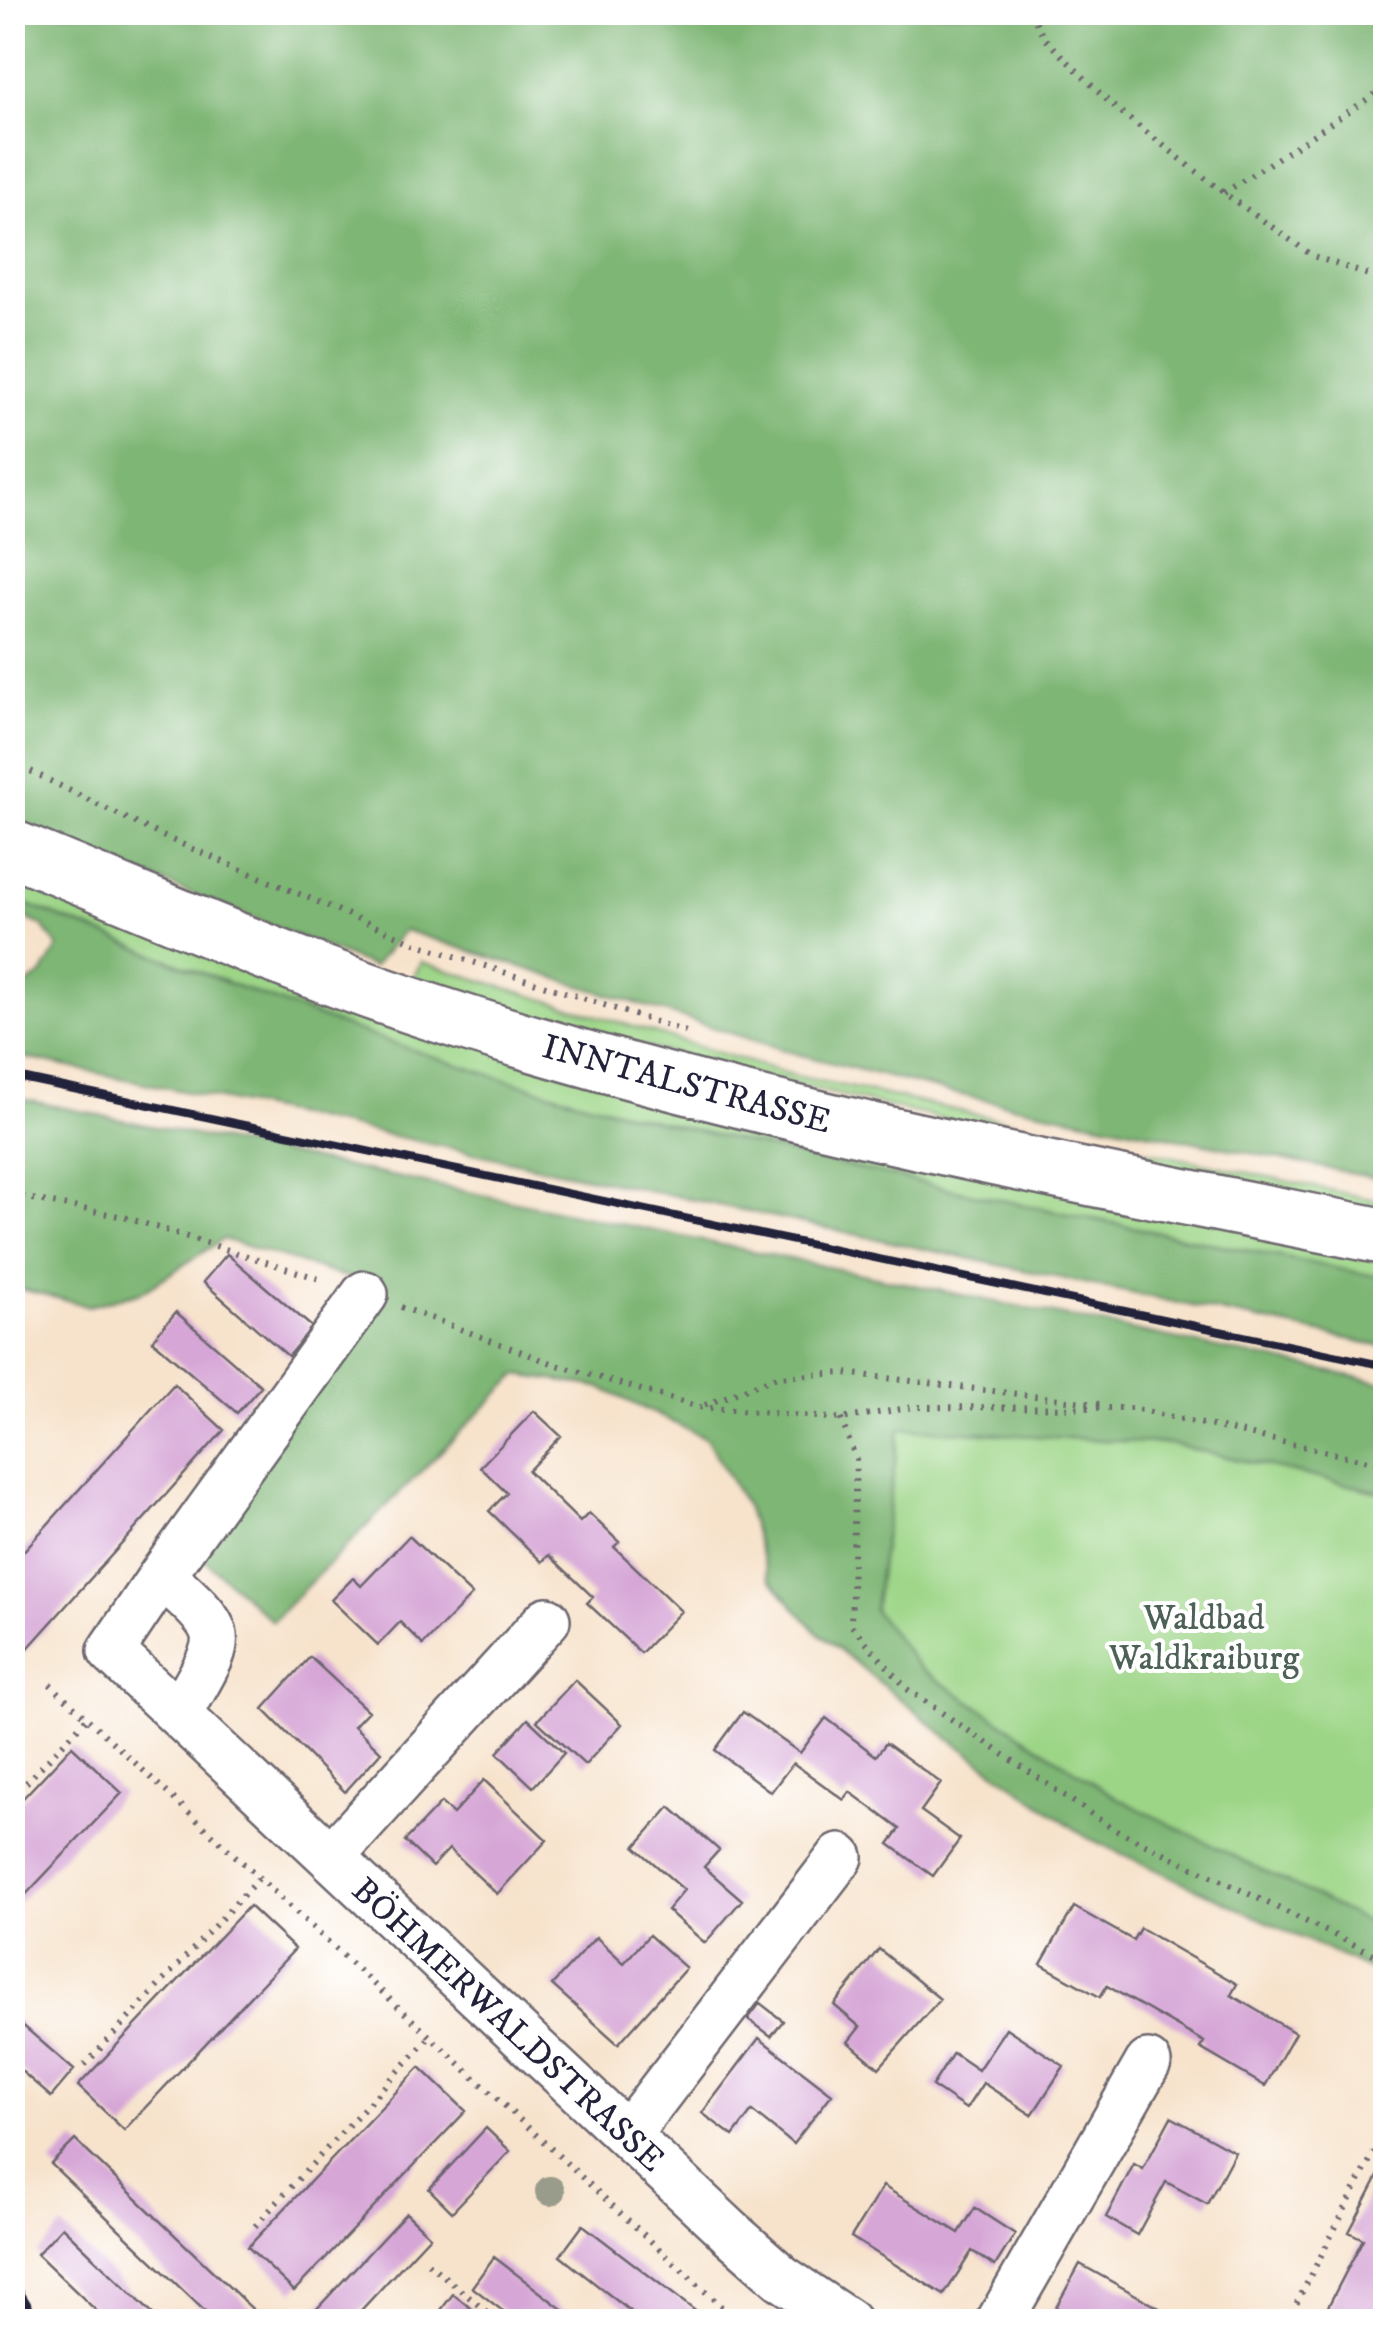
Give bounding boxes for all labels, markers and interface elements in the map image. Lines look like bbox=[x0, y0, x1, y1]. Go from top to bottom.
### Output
street label: INNTALSTRASSE bbox=[537, 1025, 836, 1145]
park label: Waldbad Waldkraiburg bbox=[1108, 1597, 1300, 1681]
street label: BÖHMERWALDSTRASSE bbox=[342, 1869, 673, 2182]

